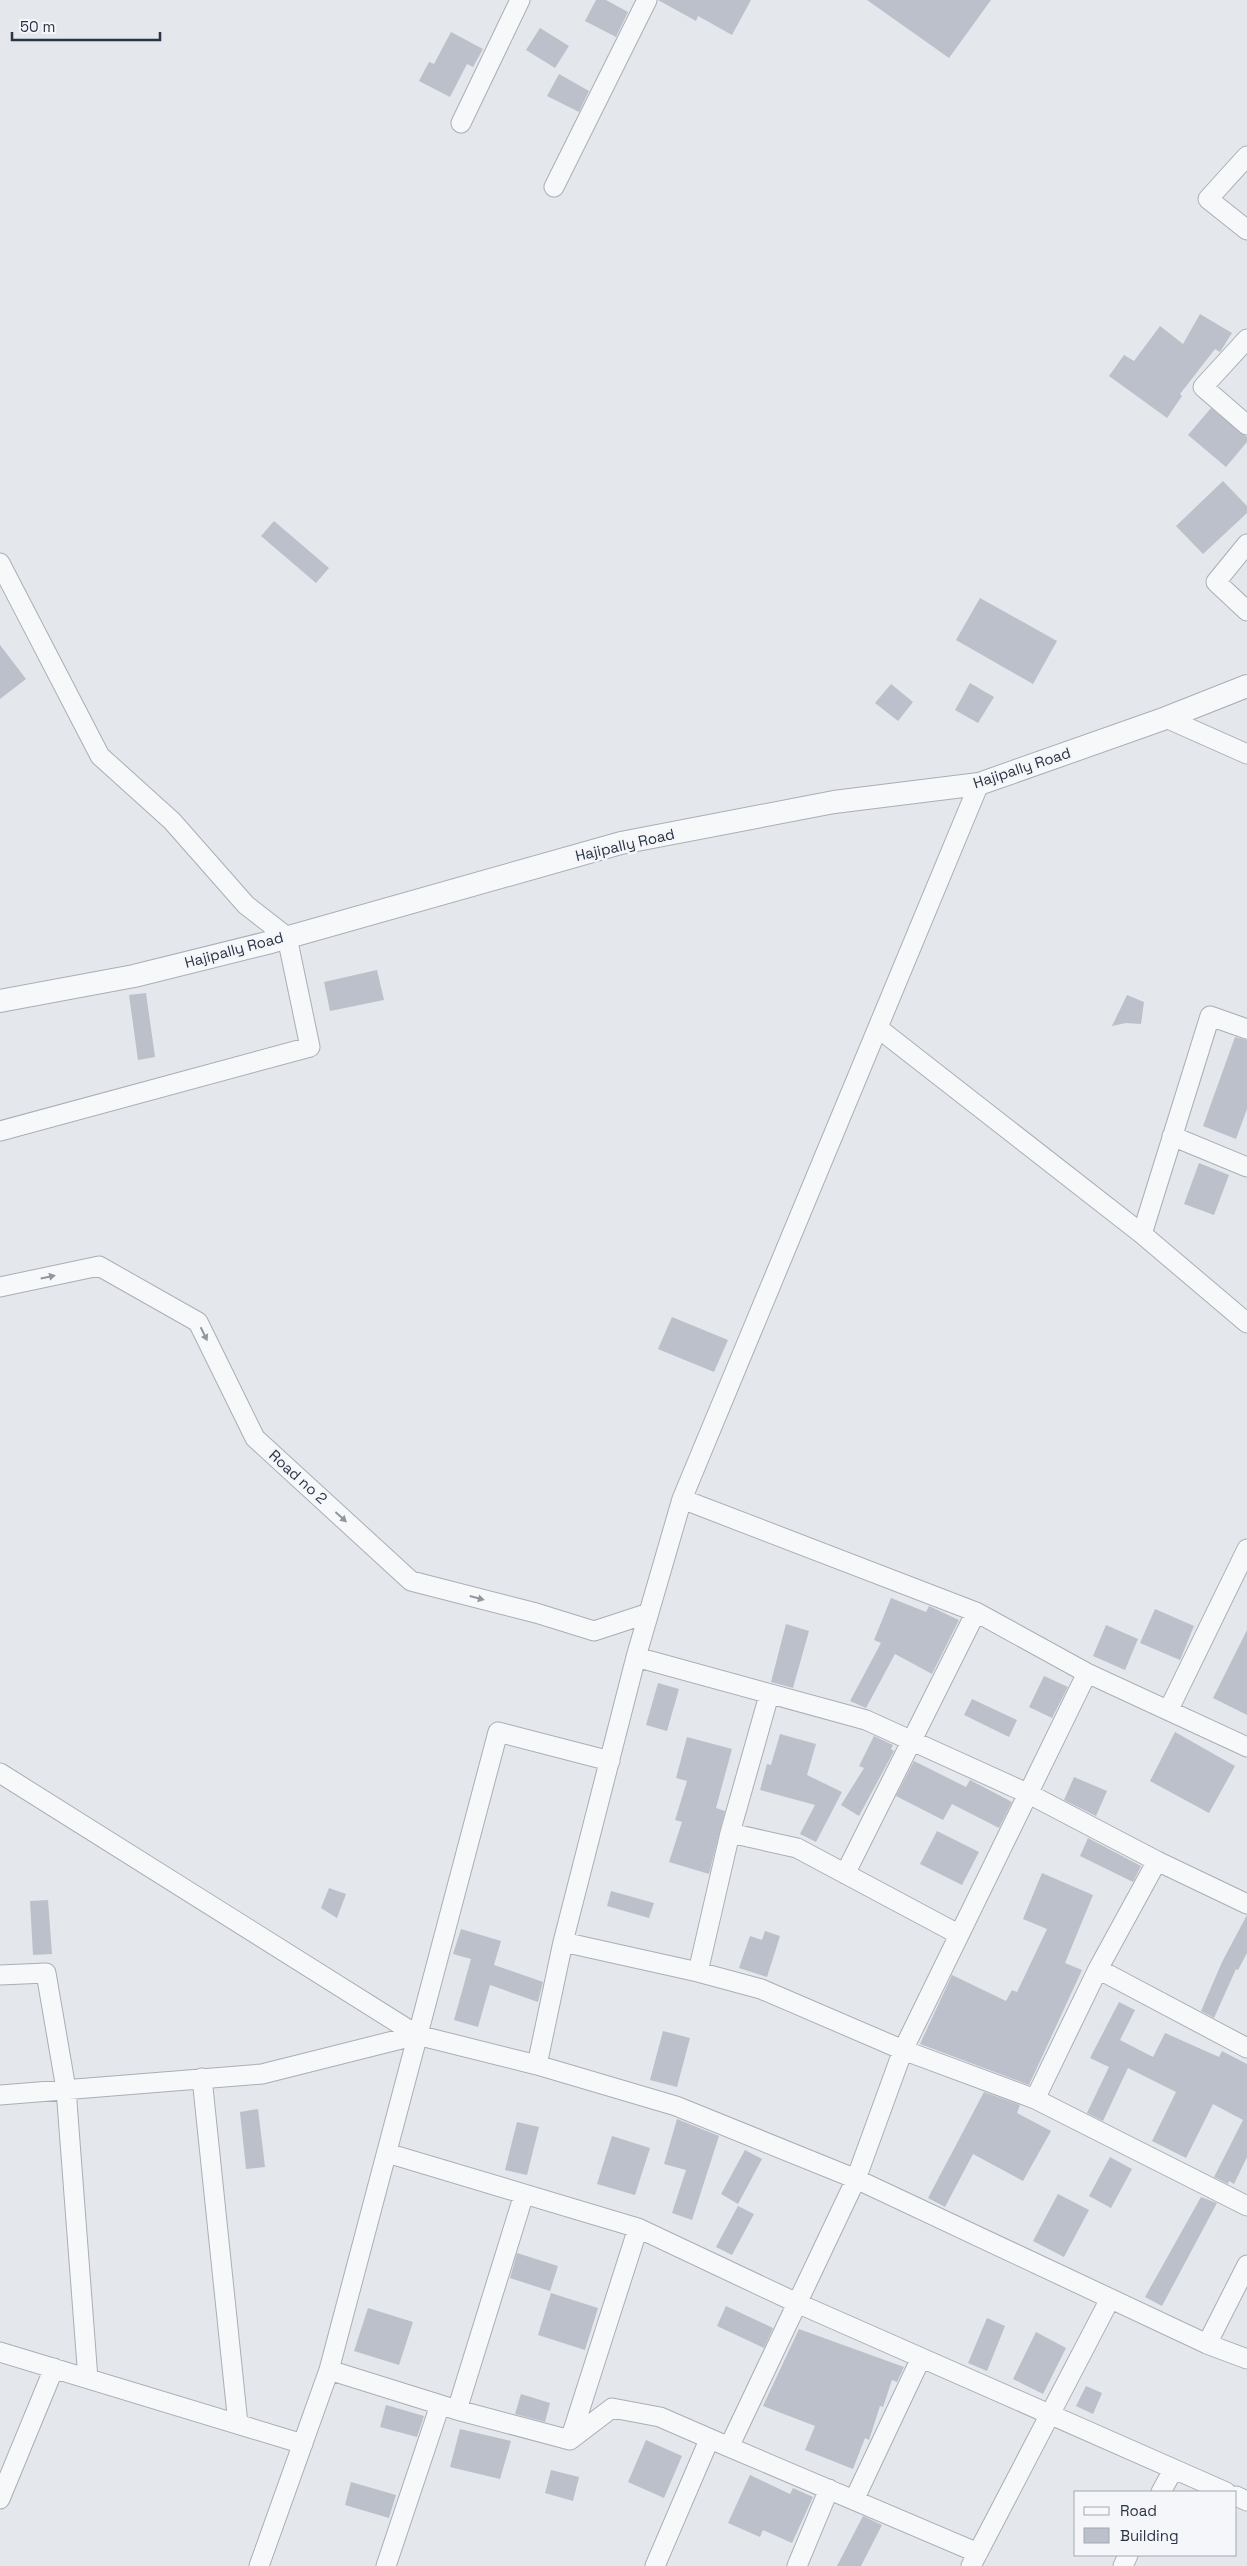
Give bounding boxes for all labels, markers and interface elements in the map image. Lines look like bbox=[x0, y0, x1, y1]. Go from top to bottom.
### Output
scale bar bbox=[12, 10, 160, 42]
text: 50 m bbox=[20, 17, 55, 36]
street label: Hajipally Road bbox=[971, 743, 1073, 792]
street label: Hajipally Road bbox=[573, 824, 676, 865]
street label: Hajipally Road bbox=[182, 927, 285, 972]
one-way arrow bbox=[40, 1273, 55, 1281]
one-way arrow bbox=[200, 1327, 208, 1341]
street label: Road no 2 bbox=[265, 1445, 331, 1508]
one-way arrow bbox=[335, 1511, 347, 1523]
one-way arrow bbox=[469, 1594, 485, 1602]
legend bbox=[1074, 2491, 1237, 2556]
text: Road bbox=[1120, 2501, 1157, 2520]
text: Building bbox=[1120, 2526, 1179, 2545]

